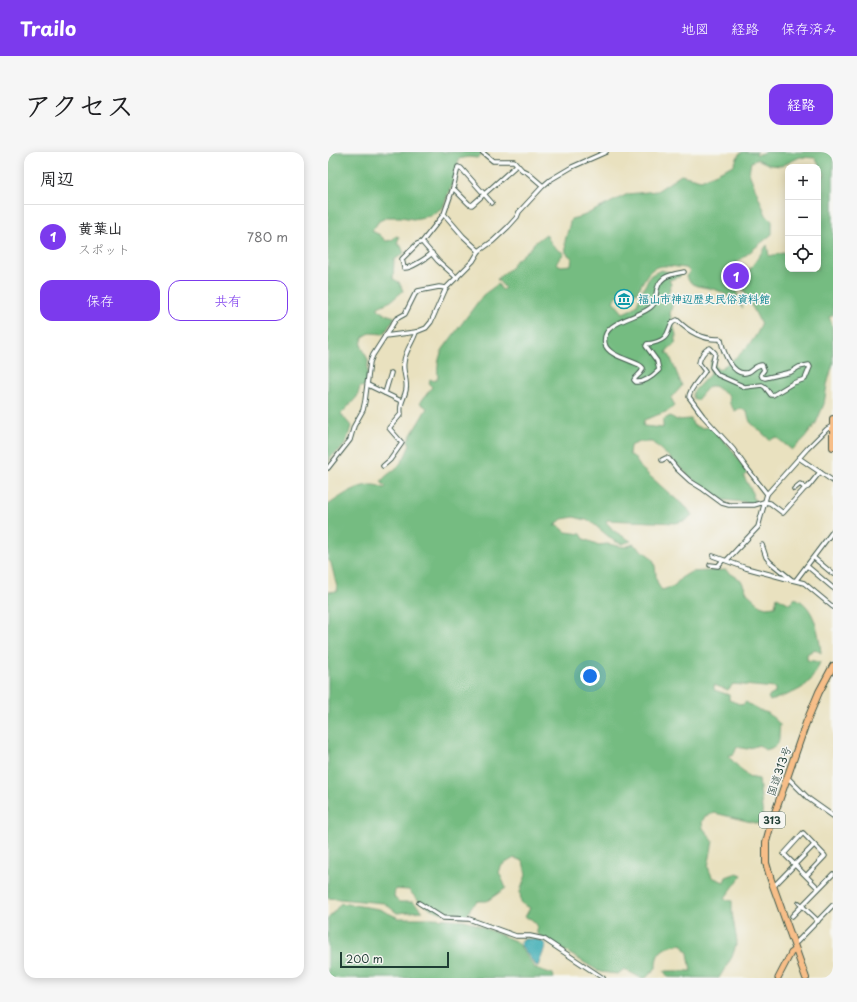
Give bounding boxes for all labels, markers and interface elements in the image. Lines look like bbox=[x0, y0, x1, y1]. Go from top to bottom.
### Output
text: Trailo bbox=[20, 14, 76, 42]
text: 地図 bbox=[681, 18, 709, 39]
text: 経路 bbox=[731, 18, 759, 39]
text: 保存済み bbox=[781, 18, 837, 39]
text: アクセス bbox=[24, 83, 134, 126]
button: 経路 bbox=[769, 84, 833, 125]
map controls bbox=[785, 164, 821, 272]
button: + bbox=[785, 164, 821, 200]
text: 周辺 bbox=[40, 165, 74, 191]
button: − bbox=[785, 200, 821, 236]
text: 黄葉山 bbox=[78, 216, 123, 239]
text: 1 bbox=[50, 227, 56, 246]
text: 780 m bbox=[247, 227, 288, 246]
button: locate bbox=[785, 236, 821, 272]
text: スポット bbox=[78, 239, 130, 258]
pin: 1 bbox=[723, 261, 749, 291]
button: 保存 bbox=[40, 280, 160, 321]
button: 共有 bbox=[168, 280, 288, 321]
museum icon: 福山市神辺歴史民俗資料館 bbox=[613, 288, 635, 310]
place label: 福山市神辺歴史民俗資料館 bbox=[638, 290, 770, 307]
your location bbox=[580, 666, 600, 686]
street label: 国道313号 bbox=[762, 743, 795, 798]
road number: 313 bbox=[759, 812, 785, 828]
scale bar bbox=[340, 950, 449, 969]
text: 200 m bbox=[346, 950, 383, 967]

